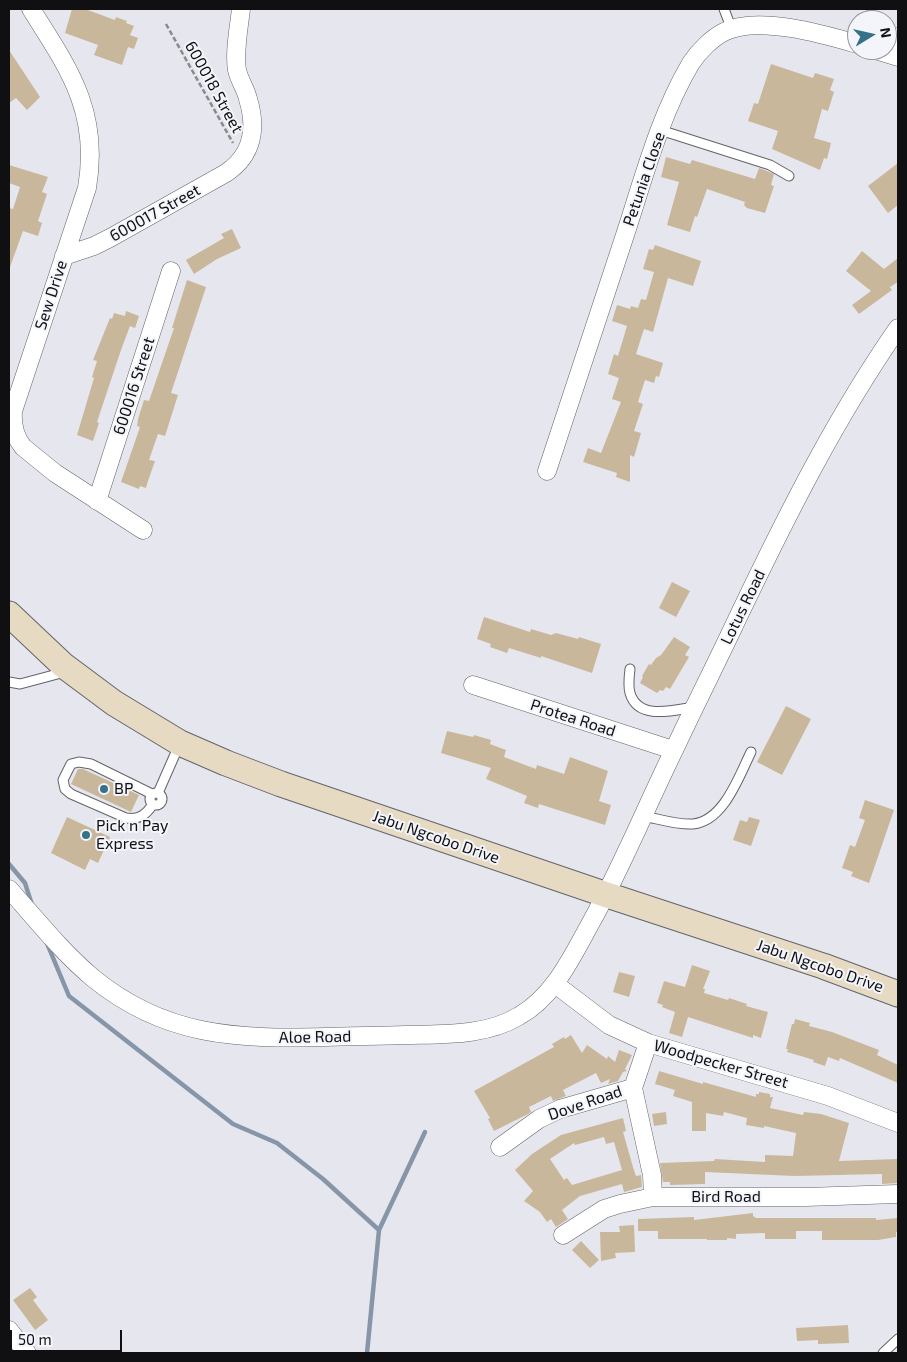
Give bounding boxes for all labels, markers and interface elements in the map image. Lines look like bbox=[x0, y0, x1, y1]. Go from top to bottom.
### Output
north arrow bbox=[847, 10, 897, 60]
text: N bbox=[877, 26, 896, 39]
street label: 600018 Street bbox=[181, 38, 247, 136]
street label: Petunia Close bbox=[619, 129, 669, 229]
street label: 600017 Street bbox=[106, 180, 204, 246]
street label: Sew Drive bbox=[31, 258, 71, 332]
street label: 600016 Street bbox=[109, 335, 159, 437]
street label: Lotus Road bbox=[717, 566, 769, 648]
street label: Protea Road bbox=[528, 695, 618, 741]
place label: BP bbox=[114, 779, 133, 799]
marker: BP bbox=[98, 783, 110, 795]
street label: Jabu Ngcobo Drive bbox=[370, 806, 502, 868]
place label: Pick n Pay Express bbox=[96, 816, 168, 854]
marker: Pick n Pay Express bbox=[80, 829, 92, 841]
street label: Jabu Ngcobo Drive bbox=[754, 935, 886, 997]
street label: Aloe Road bbox=[278, 1027, 352, 1047]
street label: Woodpecker Street bbox=[652, 1036, 790, 1092]
street label: Dove Road bbox=[545, 1081, 625, 1125]
street label: Bird Road bbox=[691, 1187, 761, 1207]
scale bar bbox=[12, 1320, 125, 1352]
text: 50 m bbox=[18, 1330, 52, 1348]

